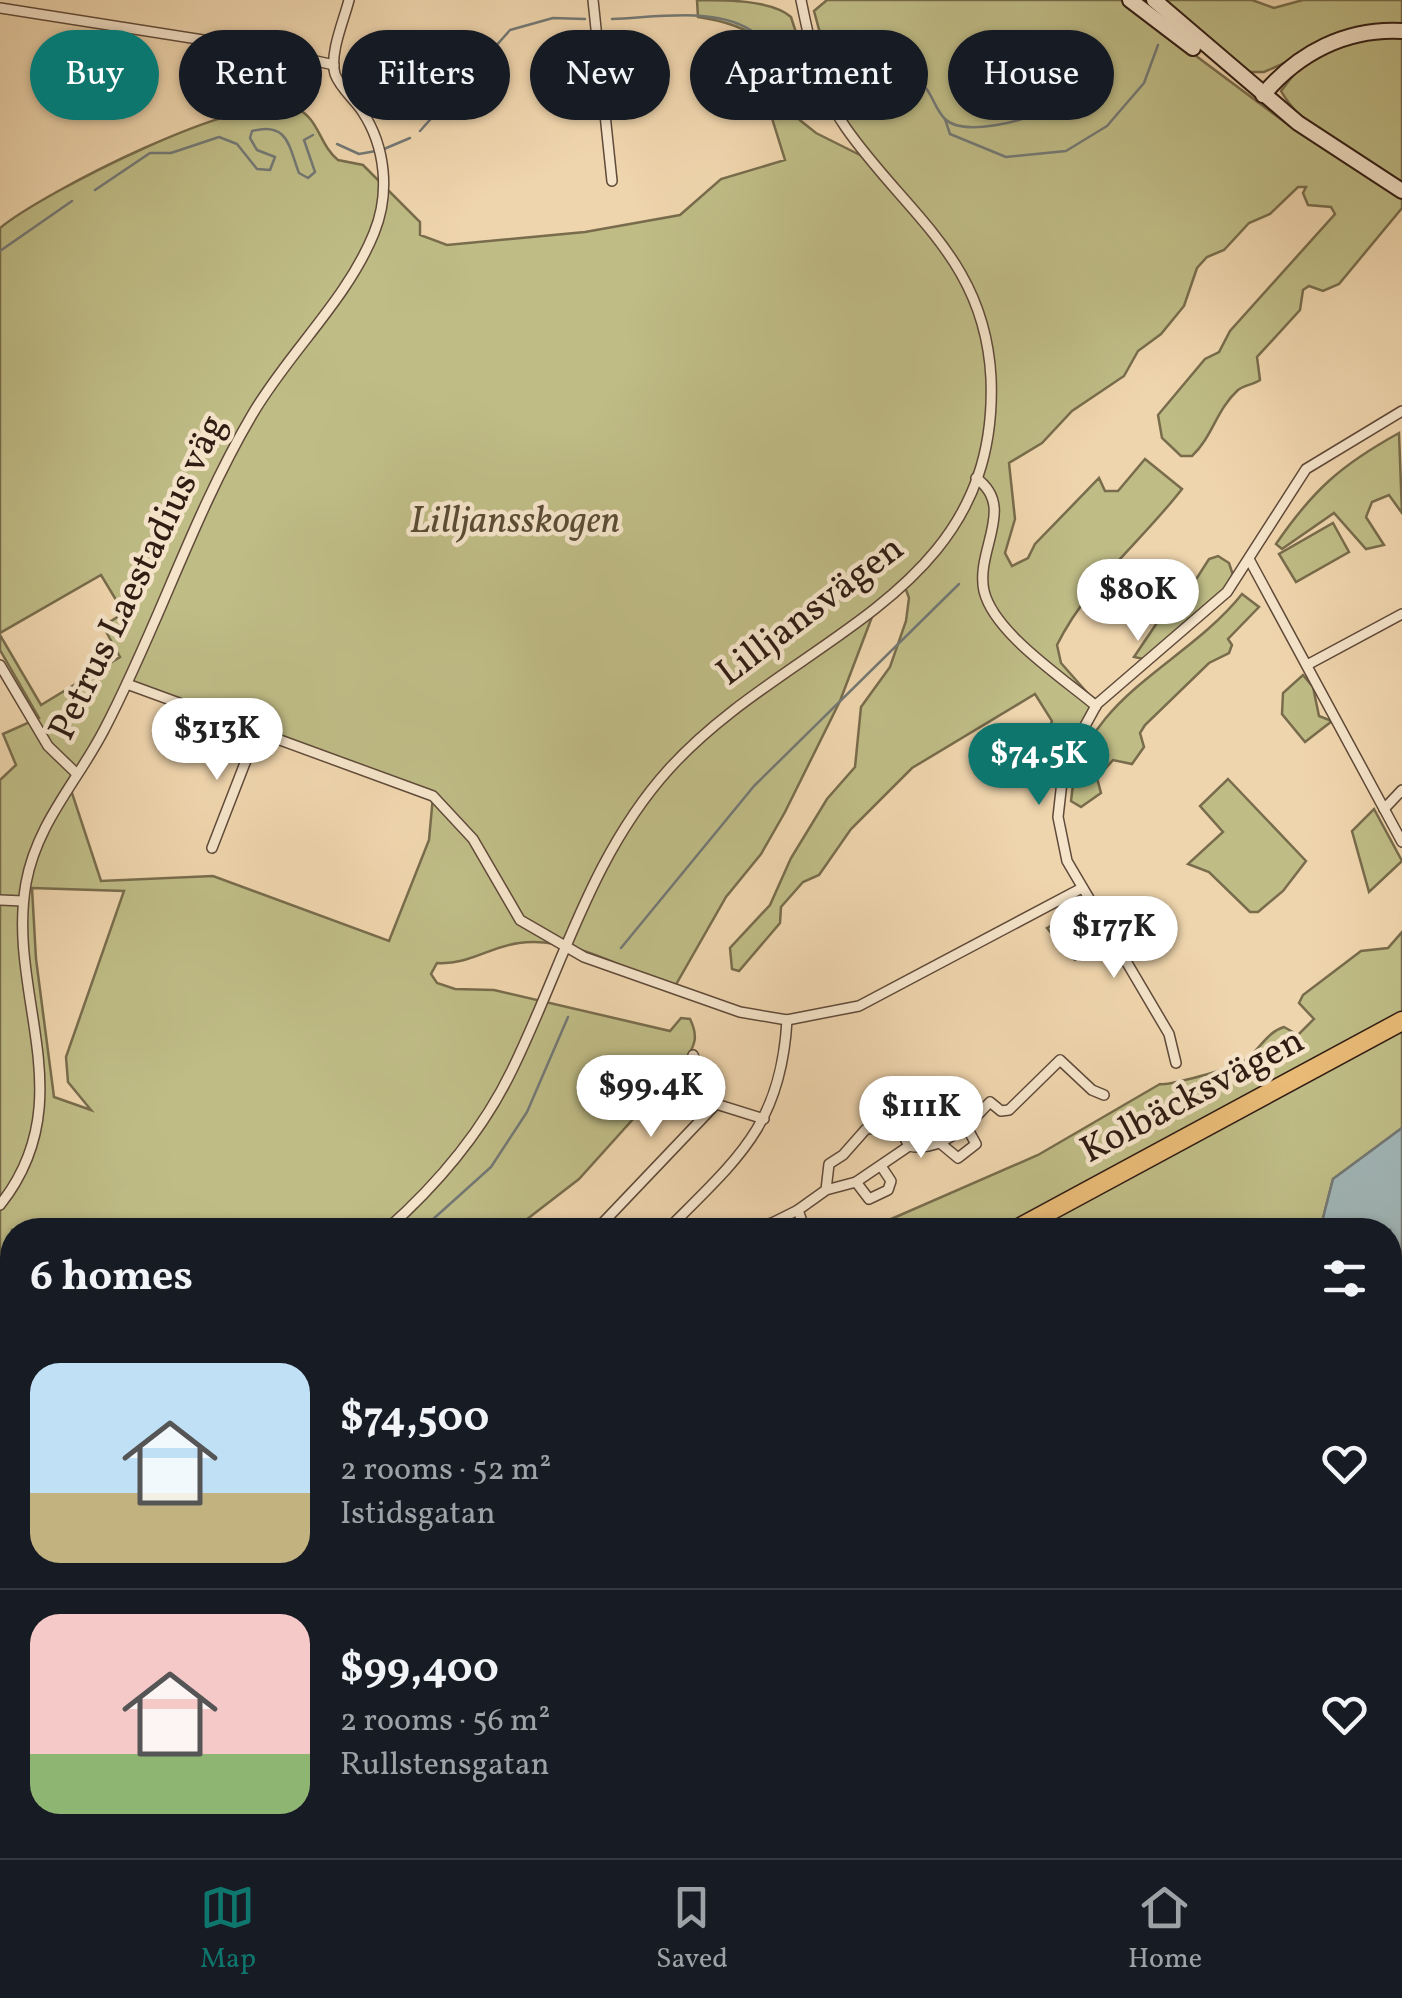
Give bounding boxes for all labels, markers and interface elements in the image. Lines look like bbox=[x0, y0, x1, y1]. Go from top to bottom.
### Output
chip: Buy bbox=[30, 30, 159, 120]
chip: Rent bbox=[179, 30, 322, 120]
chip: Filters bbox=[342, 30, 510, 120]
chip: New bbox=[530, 30, 670, 120]
chip: Apartment bbox=[690, 30, 928, 120]
chip: House bbox=[948, 30, 1114, 120]
street label: Petrus Laestadius väg bbox=[37, 406, 241, 750]
park label: Lilljansskogen bbox=[410, 496, 620, 549]
street label: Lilljansvägen bbox=[706, 524, 916, 700]
pin: $80K bbox=[1079, 559, 1197, 644]
text: $80K bbox=[1099, 569, 1177, 613]
pin: $313K bbox=[147, 698, 287, 783]
text: $313K bbox=[174, 708, 260, 752]
pin: $74.5K bbox=[958, 723, 1120, 808]
text: $74.5K bbox=[990, 733, 1088, 777]
pin: $177K bbox=[1044, 896, 1184, 981]
text: $177K bbox=[1072, 906, 1156, 950]
street label: Kolbäcksvägen bbox=[1072, 1016, 1314, 1178]
pin: $99.4K bbox=[570, 1055, 732, 1140]
text: $99.4K bbox=[599, 1065, 704, 1109]
pin: $111K bbox=[851, 1076, 991, 1161]
text: $111K bbox=[881, 1086, 961, 1130]
text: 6 homes bbox=[30, 1249, 193, 1308]
icon: filters bbox=[1317, 1251, 1372, 1306]
text: $74,500 bbox=[340, 1390, 489, 1449]
icon: home bbox=[110, 1403, 230, 1523]
icon: heart bbox=[1317, 1436, 1372, 1491]
text: 2 rooms · 52 m² bbox=[340, 1449, 551, 1493]
text: Istidsgatan bbox=[340, 1493, 496, 1537]
text: $99,400 bbox=[340, 1641, 499, 1700]
icon: home bbox=[110, 1654, 230, 1774]
icon: heart bbox=[1317, 1687, 1372, 1742]
text: 2 rooms · 56 m² bbox=[340, 1700, 550, 1744]
text: Rullstensgatan bbox=[340, 1744, 550, 1788]
tab: Map bbox=[200, 1880, 256, 1979]
tab: Saved bbox=[656, 1880, 728, 1979]
tab: Home bbox=[1128, 1880, 1202, 1979]

